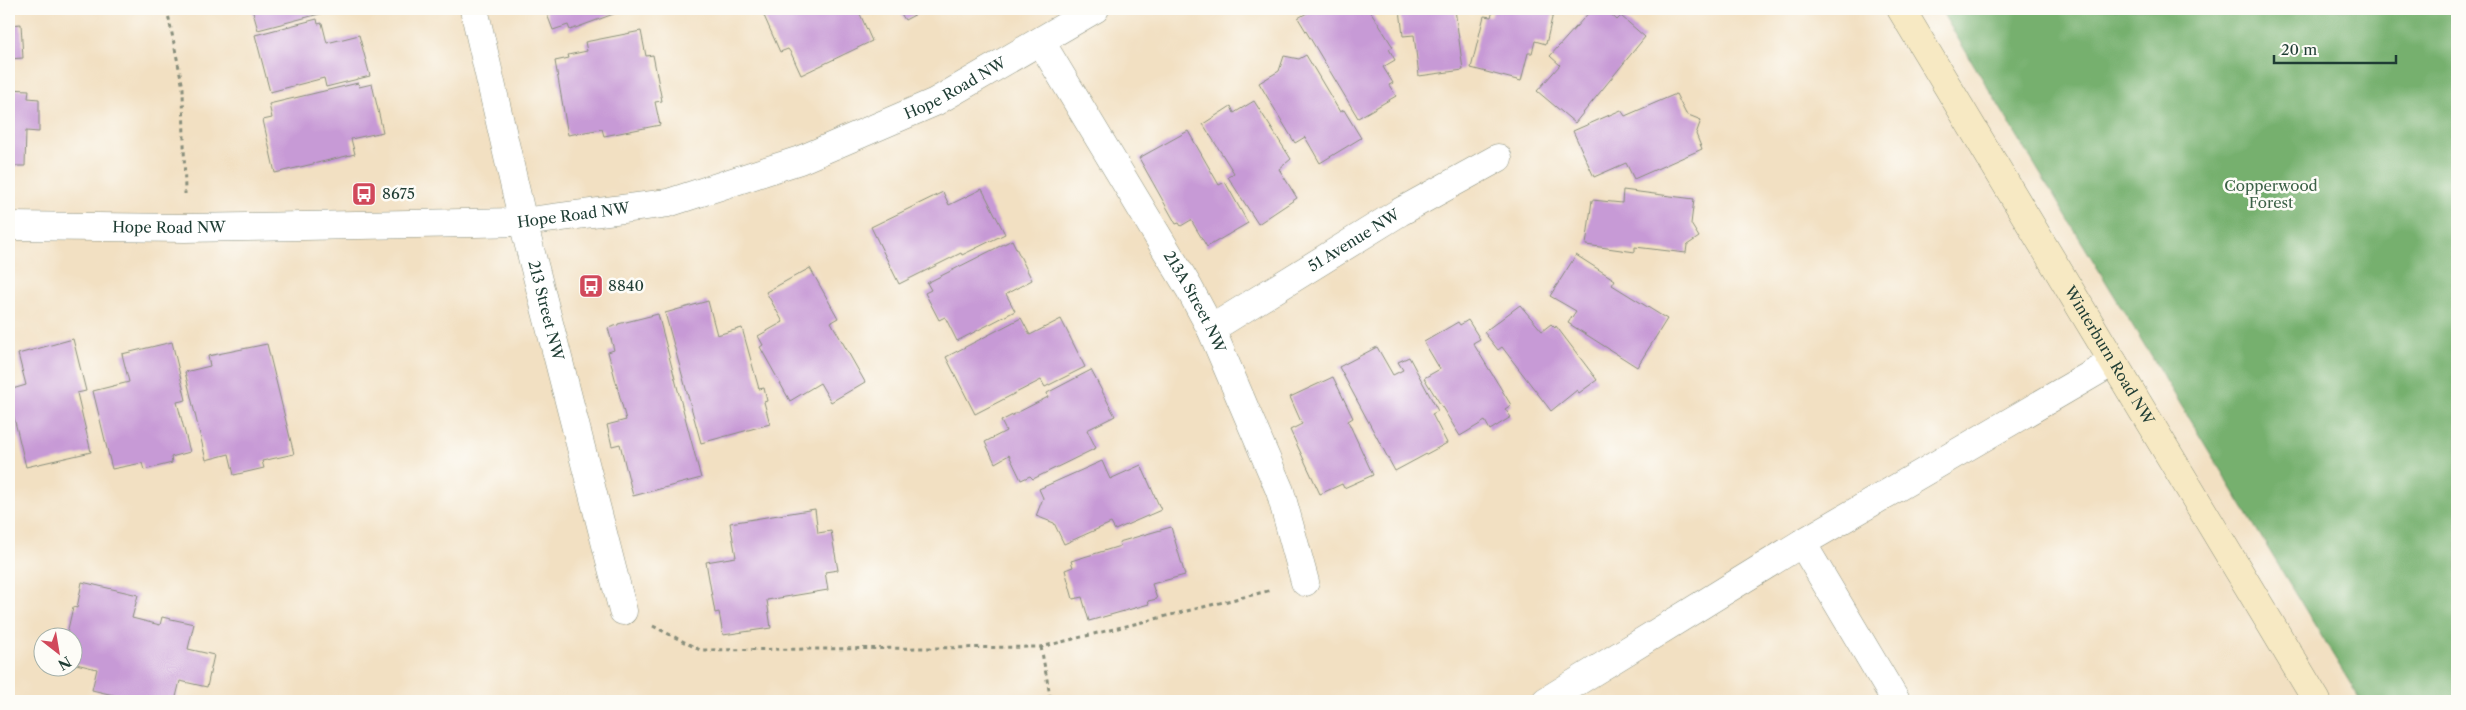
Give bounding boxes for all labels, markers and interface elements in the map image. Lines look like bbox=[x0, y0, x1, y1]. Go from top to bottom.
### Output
scale bar bbox=[2274, 32, 2396, 64]
text: 20 m bbox=[2281, 40, 2317, 59]
street label: Hope Road NW bbox=[901, 53, 1010, 123]
park label: Copperwood Forest bbox=[2224, 176, 2318, 212]
bus stop icon: 8675 bbox=[351, 181, 377, 207]
place label: 8675 bbox=[382, 184, 415, 203]
street label: Hope Road NW bbox=[516, 198, 631, 232]
street label: 51 Avenue NW bbox=[1304, 204, 1403, 276]
street label: Hope Road NW bbox=[112, 217, 226, 237]
street label: 213A Street NW bbox=[1160, 247, 1230, 356]
street label: 213 Street NW bbox=[524, 258, 568, 363]
bus stop icon: 8840 bbox=[578, 273, 604, 299]
place label: 8840 bbox=[608, 276, 644, 295]
street label: Winterburn Road NW bbox=[2060, 281, 2159, 428]
north arrow bbox=[32, 628, 82, 678]
text: N bbox=[55, 652, 75, 674]

